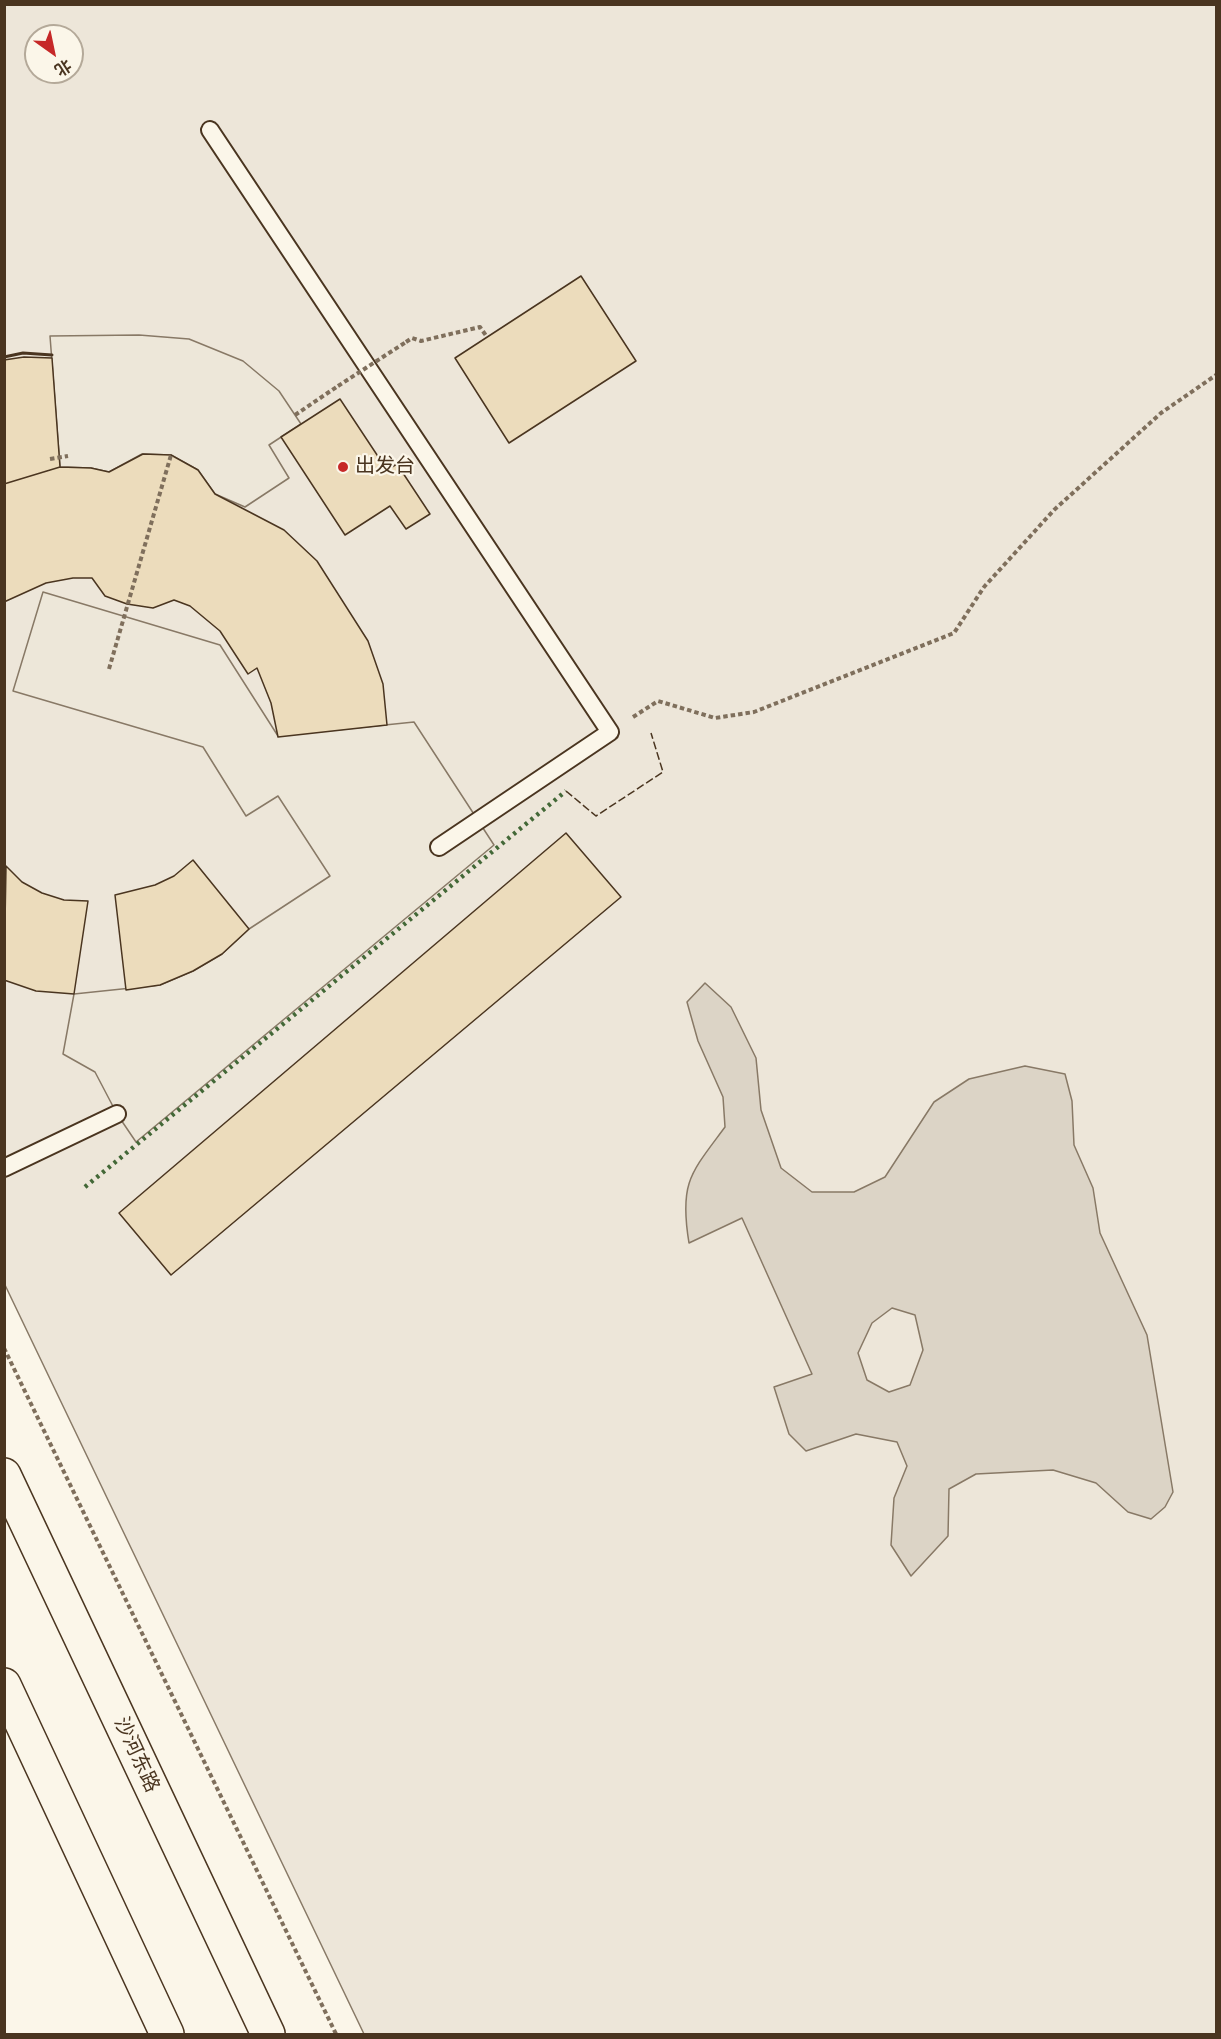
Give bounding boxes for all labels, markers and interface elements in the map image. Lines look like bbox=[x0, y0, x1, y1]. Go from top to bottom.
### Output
north arrow bbox=[24, 24, 84, 84]
text: 北 bbox=[51, 55, 75, 81]
place label: 出发台 bbox=[355, 455, 415, 479]
marker: 出发台 bbox=[336, 460, 350, 474]
street label: 沙河东路 bbox=[108, 1714, 164, 1796]

